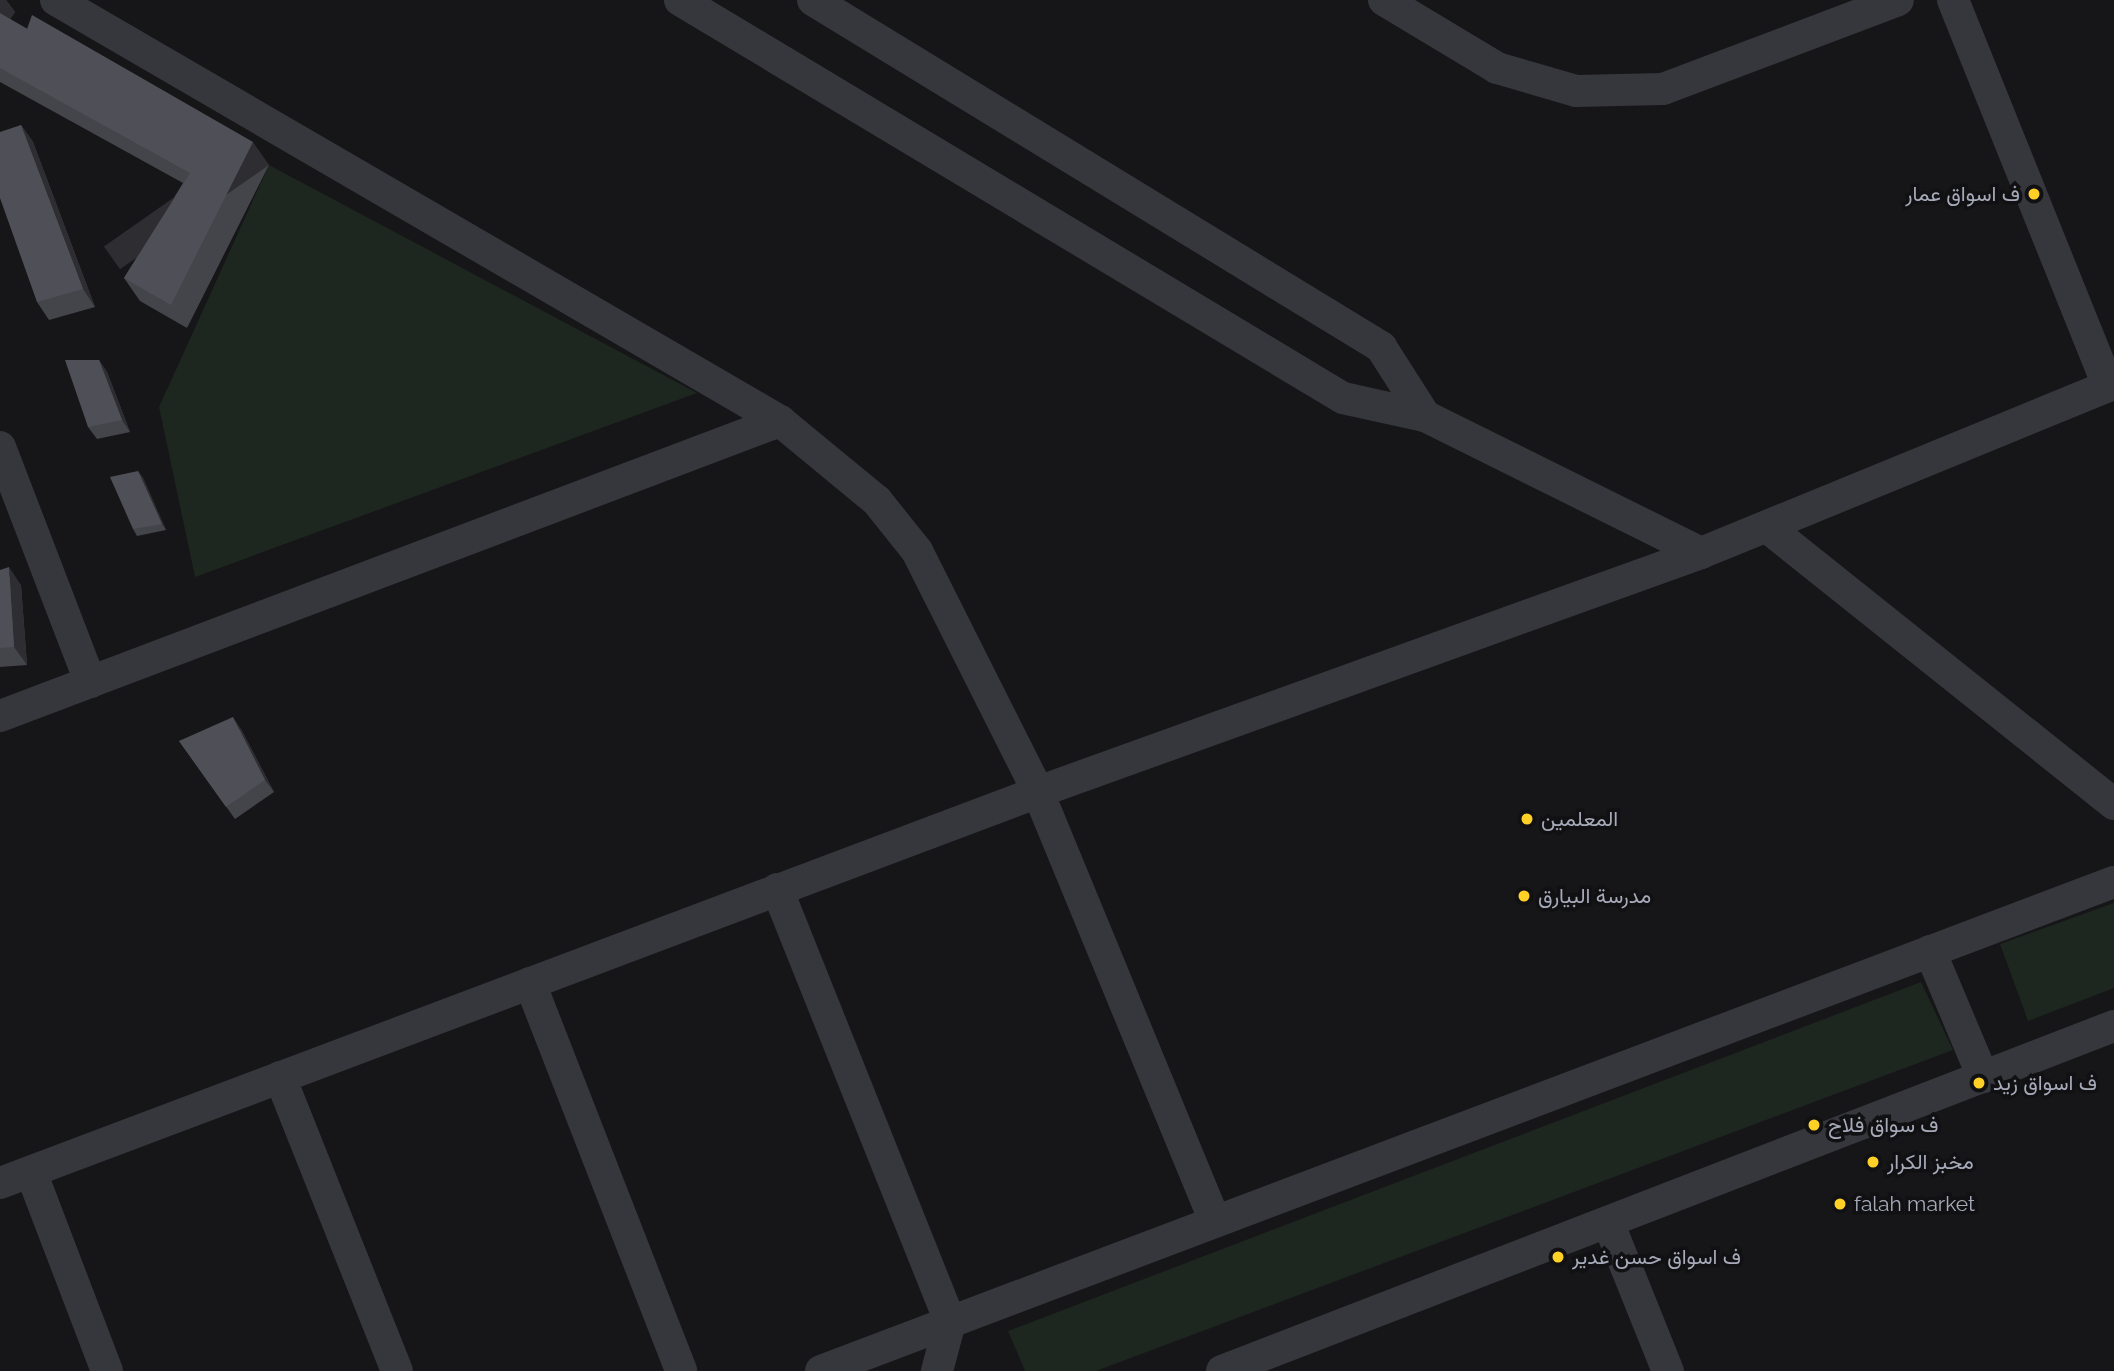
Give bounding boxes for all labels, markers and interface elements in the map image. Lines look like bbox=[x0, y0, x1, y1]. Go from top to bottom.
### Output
place label: ف اسواق عمار bbox=[1905, 181, 2020, 207]
marker: ف اسواق عمار bbox=[2026, 186, 2042, 202]
place label: المعلمين bbox=[1541, 806, 1618, 832]
marker: المعلمين bbox=[1519, 811, 1535, 827]
place label: مدرسة البيارق bbox=[1538, 883, 1651, 909]
marker: مدرسة البيارق bbox=[1516, 888, 1532, 904]
place label: ف اسواق زيد bbox=[1993, 1070, 2097, 1096]
marker: ف اسواق زيد bbox=[1971, 1075, 1987, 1091]
place label: ف سواق فلاح bbox=[1828, 1112, 1939, 1138]
marker: ف سواق فلاح bbox=[1806, 1117, 1822, 1133]
place label: مخبز الكرار bbox=[1887, 1149, 1974, 1175]
marker: مخبز الكرار bbox=[1865, 1154, 1881, 1170]
place label: falah market bbox=[1854, 1191, 1975, 1217]
marker: falah market bbox=[1832, 1196, 1848, 1212]
place label: ف اسواق حسن غدير bbox=[1572, 1244, 1741, 1270]
marker: ف اسواق حسن غدير bbox=[1550, 1249, 1566, 1265]

